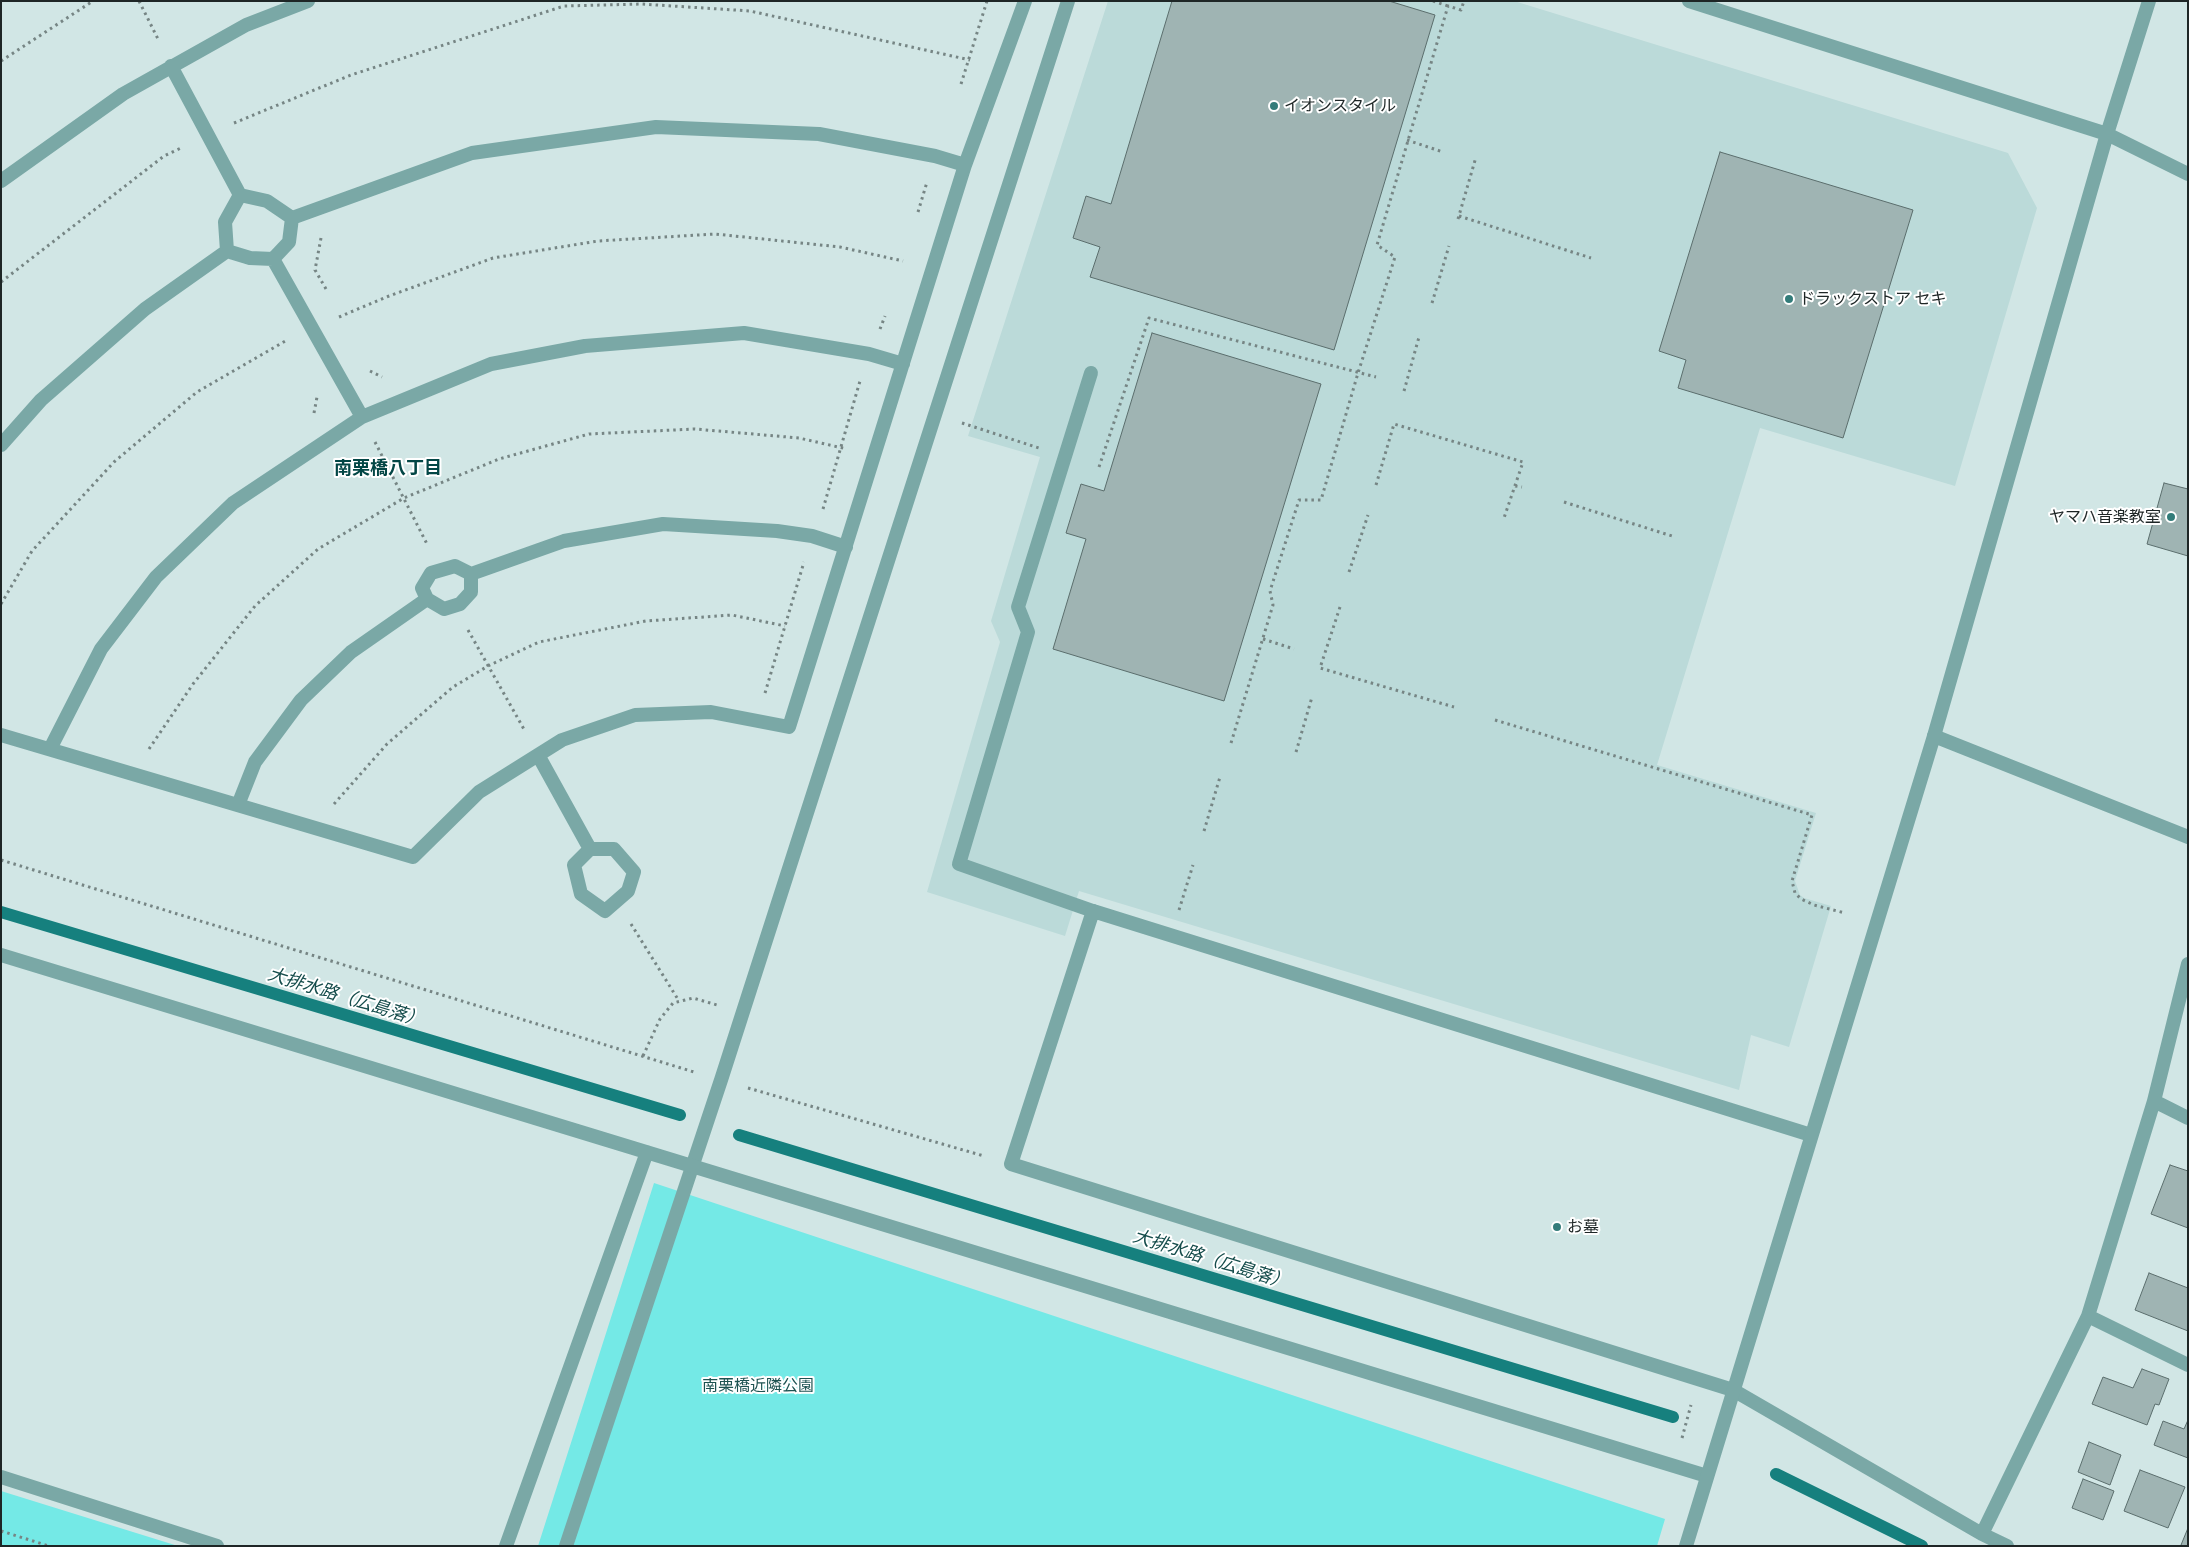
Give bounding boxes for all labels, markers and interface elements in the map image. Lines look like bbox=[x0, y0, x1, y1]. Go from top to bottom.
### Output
place label: イオンスタイル bbox=[1284, 96, 1396, 116]
marker: イオンスタイル bbox=[1268, 100, 1280, 112]
place label: ドラックストア セキ bbox=[1799, 289, 1947, 309]
marker: ドラックストア セキ bbox=[1783, 293, 1795, 305]
district label: 南栗橋八丁目 bbox=[334, 457, 442, 479]
place label: ヤマハ音楽教室 bbox=[2049, 507, 2161, 527]
marker: ヤマハ音楽教室 bbox=[2165, 511, 2177, 523]
water label: 大排水路（広島落） bbox=[265, 963, 427, 1031]
place label: お墓 bbox=[1567, 1217, 1599, 1237]
marker: お墓 bbox=[1551, 1221, 1563, 1233]
water label: 大排水路（広島落） bbox=[1130, 1225, 1292, 1293]
park label: 南栗橋近隣公園 bbox=[702, 1376, 814, 1396]

